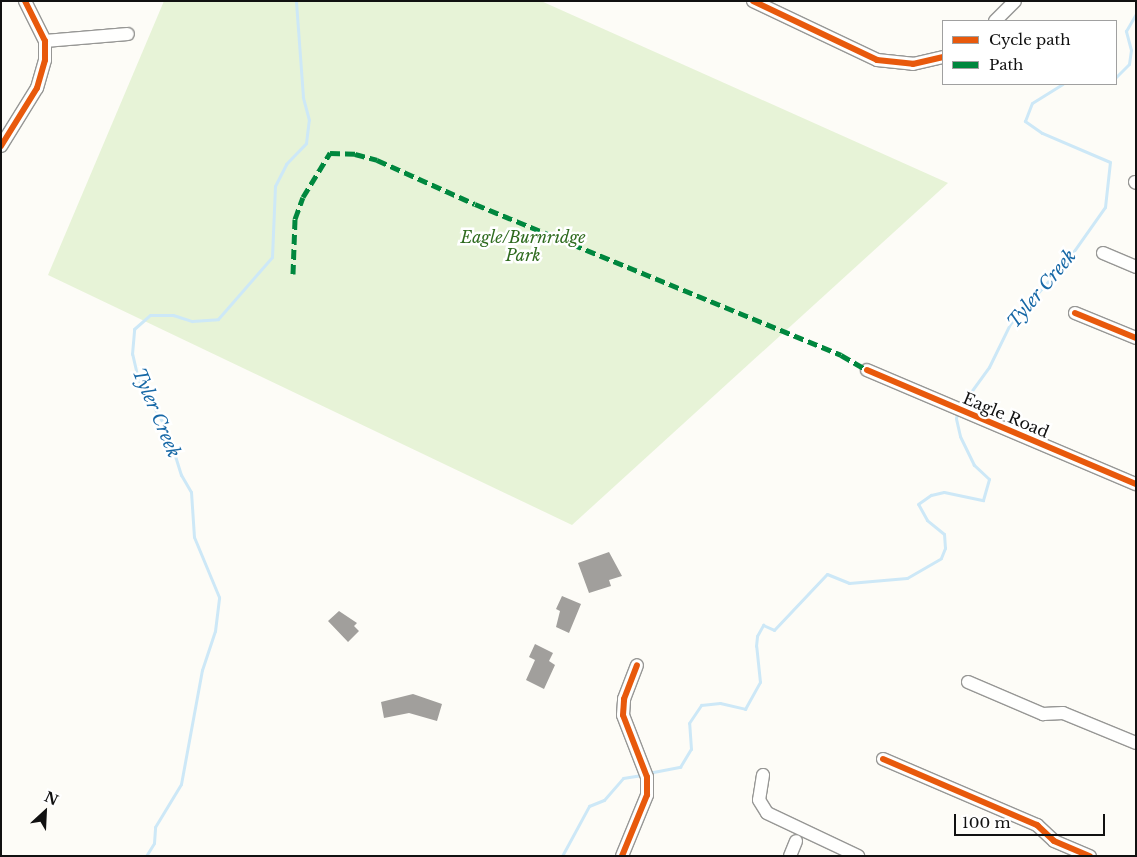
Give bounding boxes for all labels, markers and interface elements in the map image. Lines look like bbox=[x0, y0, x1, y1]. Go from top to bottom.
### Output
legend bbox=[942, 20, 1117, 85]
text: Cycle path bbox=[989, 30, 1071, 49]
text: Path bbox=[989, 55, 1023, 74]
park label: Eagle/Burnridge Park bbox=[460, 227, 586, 265]
water label: Tyler Creek bbox=[1003, 245, 1081, 333]
water label: Tyler Creek bbox=[127, 365, 185, 461]
street label: Eagle Road bbox=[960, 388, 1052, 442]
north arrow bbox=[20, 787, 70, 837]
text: N bbox=[42, 787, 61, 809]
scale bar bbox=[957, 804, 1108, 836]
text: 100 m bbox=[962, 813, 1011, 832]

